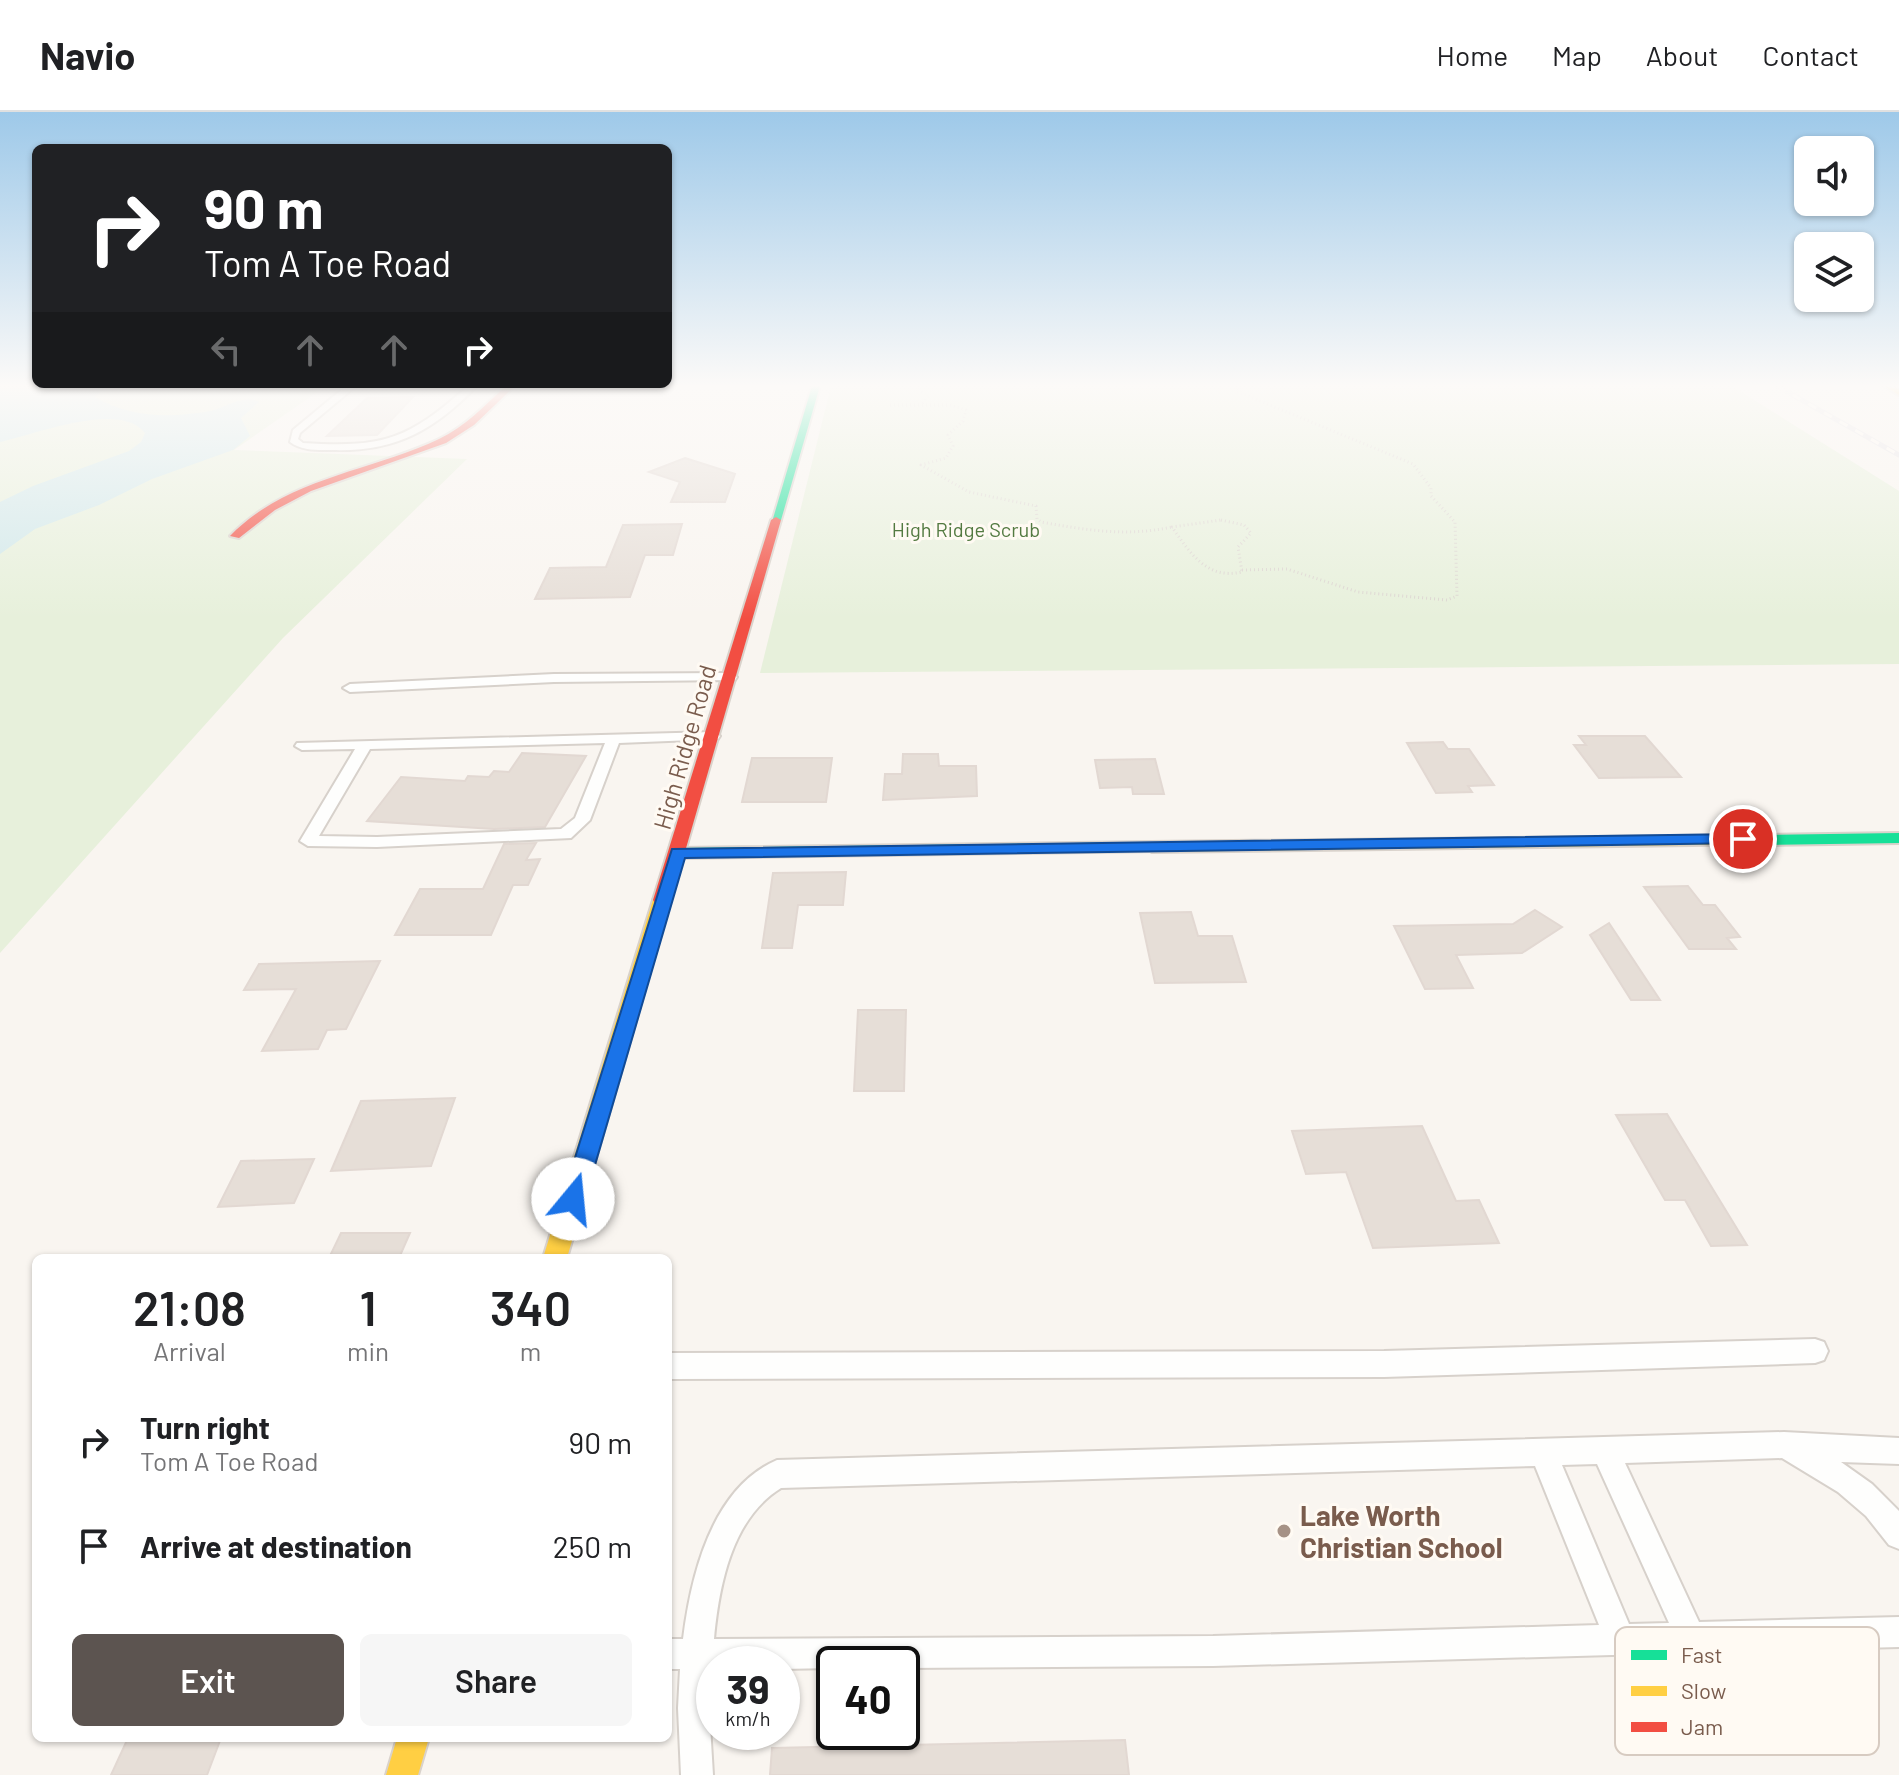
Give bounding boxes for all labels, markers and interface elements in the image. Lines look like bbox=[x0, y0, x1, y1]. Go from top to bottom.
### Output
text: Navio bbox=[40, 32, 135, 78]
text: Home bbox=[1437, 38, 1508, 72]
text: Map bbox=[1552, 38, 1602, 72]
text: About bbox=[1646, 38, 1718, 72]
text: Contact bbox=[1762, 38, 1859, 72]
map controls bbox=[1794, 136, 1874, 312]
button: sound bbox=[1794, 136, 1874, 216]
text: 90 m bbox=[204, 173, 324, 240]
icon: right bbox=[72, 176, 176, 280]
button: layers bbox=[1794, 232, 1874, 312]
text: Tom A Toe Road bbox=[204, 241, 451, 284]
icon: left bbox=[204, 328, 248, 372]
icon: ahead bbox=[288, 328, 332, 372]
icon: ahead bbox=[372, 328, 416, 372]
icon: right bbox=[456, 328, 500, 372]
park label: High Ridge Scrub bbox=[892, 517, 1040, 541]
street label: High Ridge Road bbox=[647, 661, 721, 833]
pin bbox=[1709, 805, 1777, 873]
icon: arrive bbox=[1721, 817, 1765, 861]
position arrow bbox=[531, 1157, 615, 1241]
text: 21:08 bbox=[133, 1278, 246, 1336]
text: 1 bbox=[360, 1278, 376, 1336]
text: 340 bbox=[490, 1278, 571, 1336]
text: Arrival bbox=[153, 1335, 226, 1366]
text: min bbox=[347, 1335, 389, 1366]
text: m bbox=[520, 1335, 541, 1366]
text: Turn right bbox=[140, 1409, 270, 1445]
icon: right bbox=[72, 1420, 116, 1464]
text: 90 m bbox=[569, 1424, 632, 1460]
text: Tom A Toe Road bbox=[140, 1445, 319, 1476]
place label: Lake Worth Christian School bbox=[1300, 1498, 1503, 1564]
marker: Lake Worth Christian School bbox=[1275, 1522, 1293, 1540]
icon: arrive bbox=[72, 1524, 116, 1568]
text: Arrive at destination bbox=[140, 1528, 412, 1564]
text: 250 m bbox=[553, 1528, 632, 1564]
legend bbox=[1615, 1627, 1879, 1755]
button: Exit bbox=[72, 1634, 344, 1726]
button: Share bbox=[360, 1634, 632, 1726]
text: Fast bbox=[1681, 1641, 1723, 1667]
speed limit sign: 40 bbox=[816, 1646, 920, 1750]
text: 39 bbox=[727, 1664, 769, 1712]
text: Slow bbox=[1681, 1677, 1726, 1703]
text: km/h bbox=[725, 1706, 771, 1730]
text: Jam bbox=[1681, 1713, 1723, 1739]

